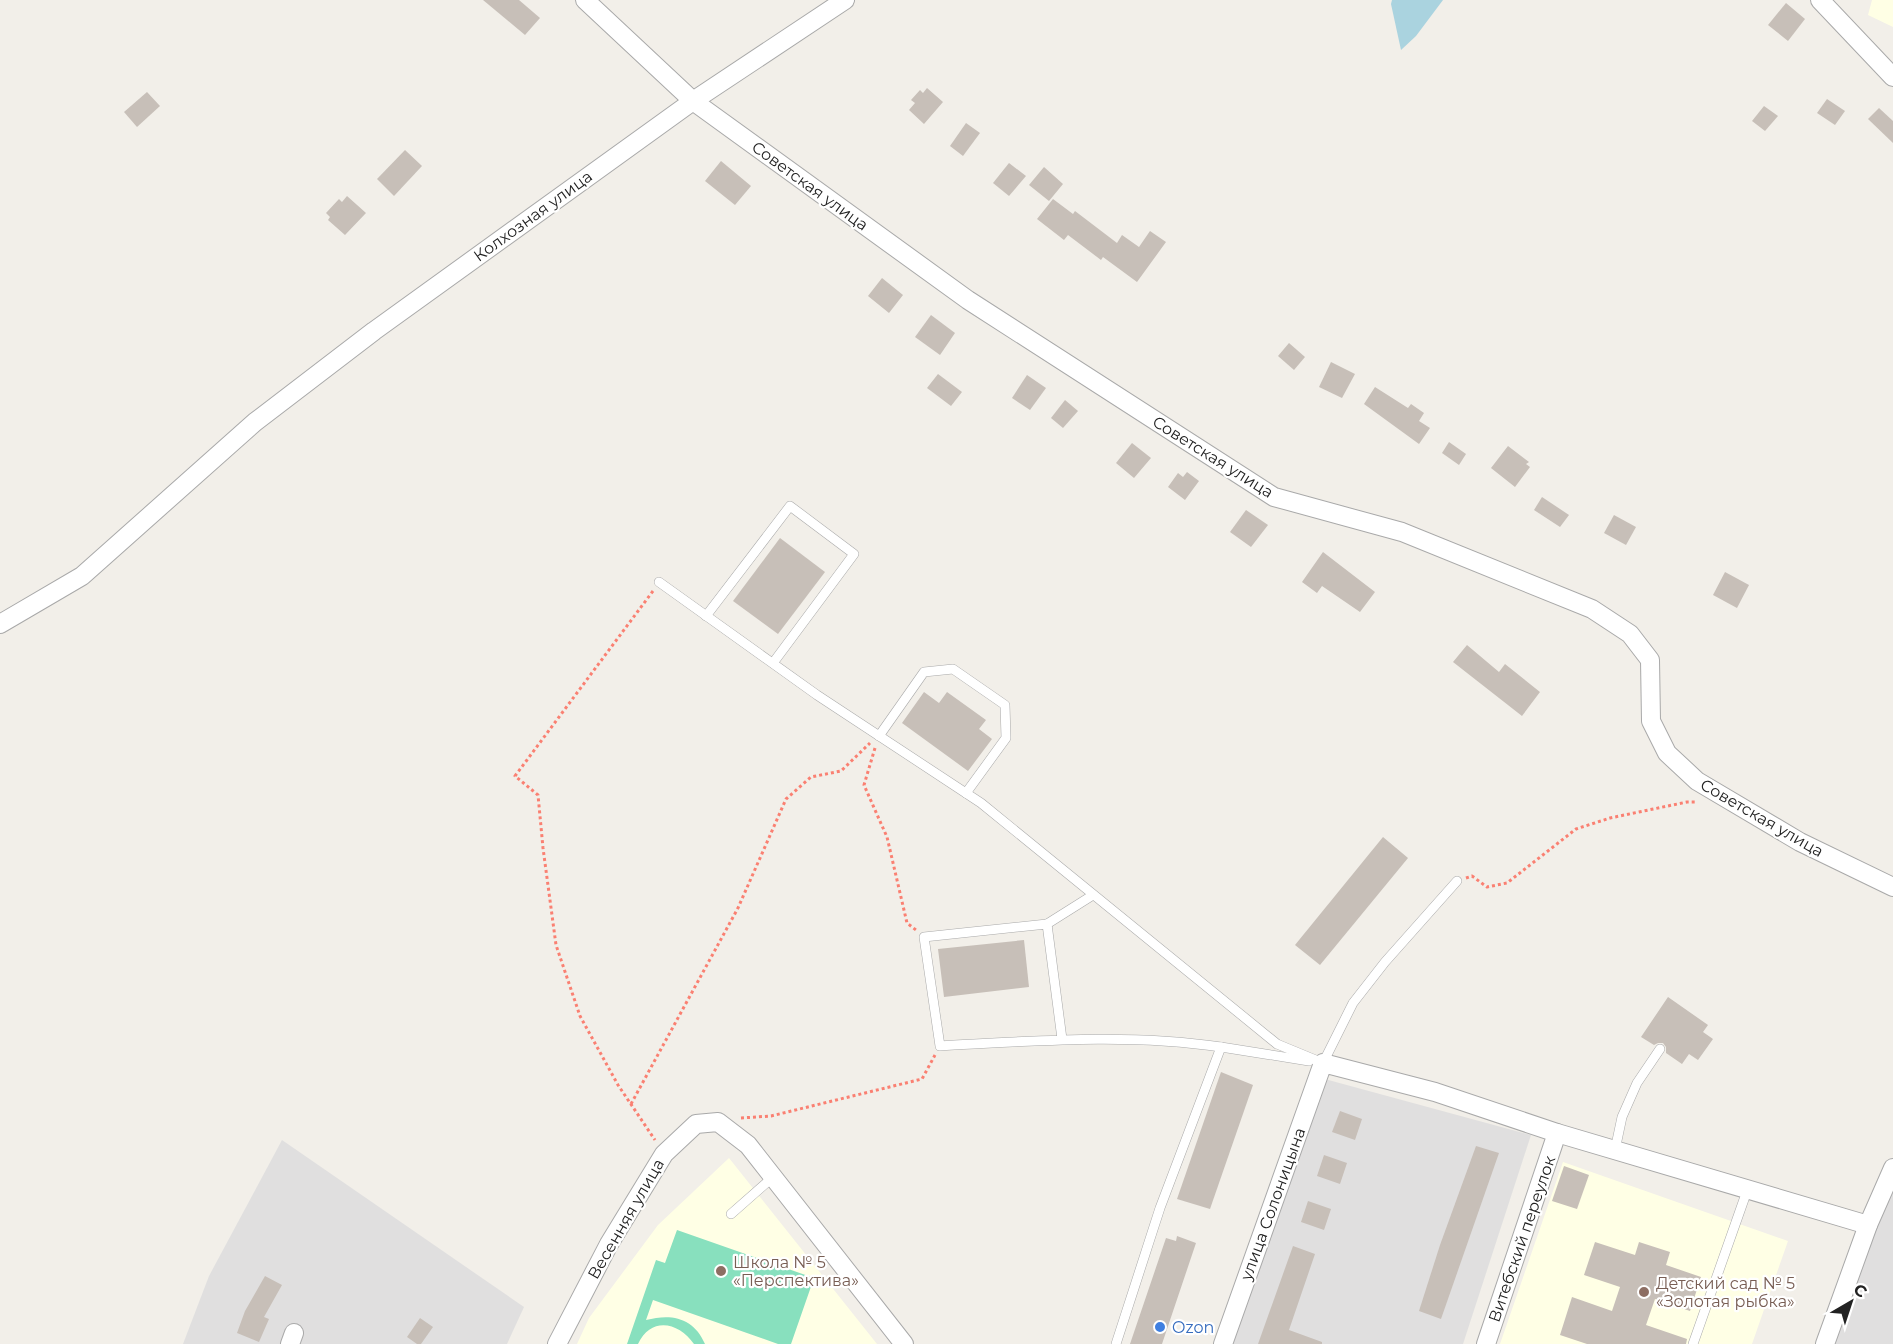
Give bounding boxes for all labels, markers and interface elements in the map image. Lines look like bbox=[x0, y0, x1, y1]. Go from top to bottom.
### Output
street label: Советская улица bbox=[748, 137, 872, 235]
street label: Колхозная улица bbox=[470, 167, 596, 265]
street label: Советская улица bbox=[1149, 412, 1277, 502]
street label: Советская улица bbox=[1697, 775, 1827, 861]
street label: улица Солоницына bbox=[1236, 1125, 1309, 1284]
street label: Витебский переулок bbox=[1485, 1153, 1560, 1325]
street label: Весенняя улица bbox=[584, 1155, 668, 1283]
place label: Школа № 5 «Перспектива» bbox=[733, 1253, 859, 1290]
marker: Школа № 5 «Перспектива» bbox=[714, 1264, 728, 1278]
north arrow bbox=[1821, 1272, 1881, 1332]
place label: Детский сад № 5 «Золотая рыбка» bbox=[1656, 1274, 1795, 1311]
text: С bbox=[1850, 1280, 1871, 1302]
marker: Детский сад № 5 «Золотая рыбка» bbox=[1637, 1285, 1651, 1299]
place label: Ozon bbox=[1172, 1318, 1214, 1337]
marker: Ozon bbox=[1153, 1320, 1167, 1334]

